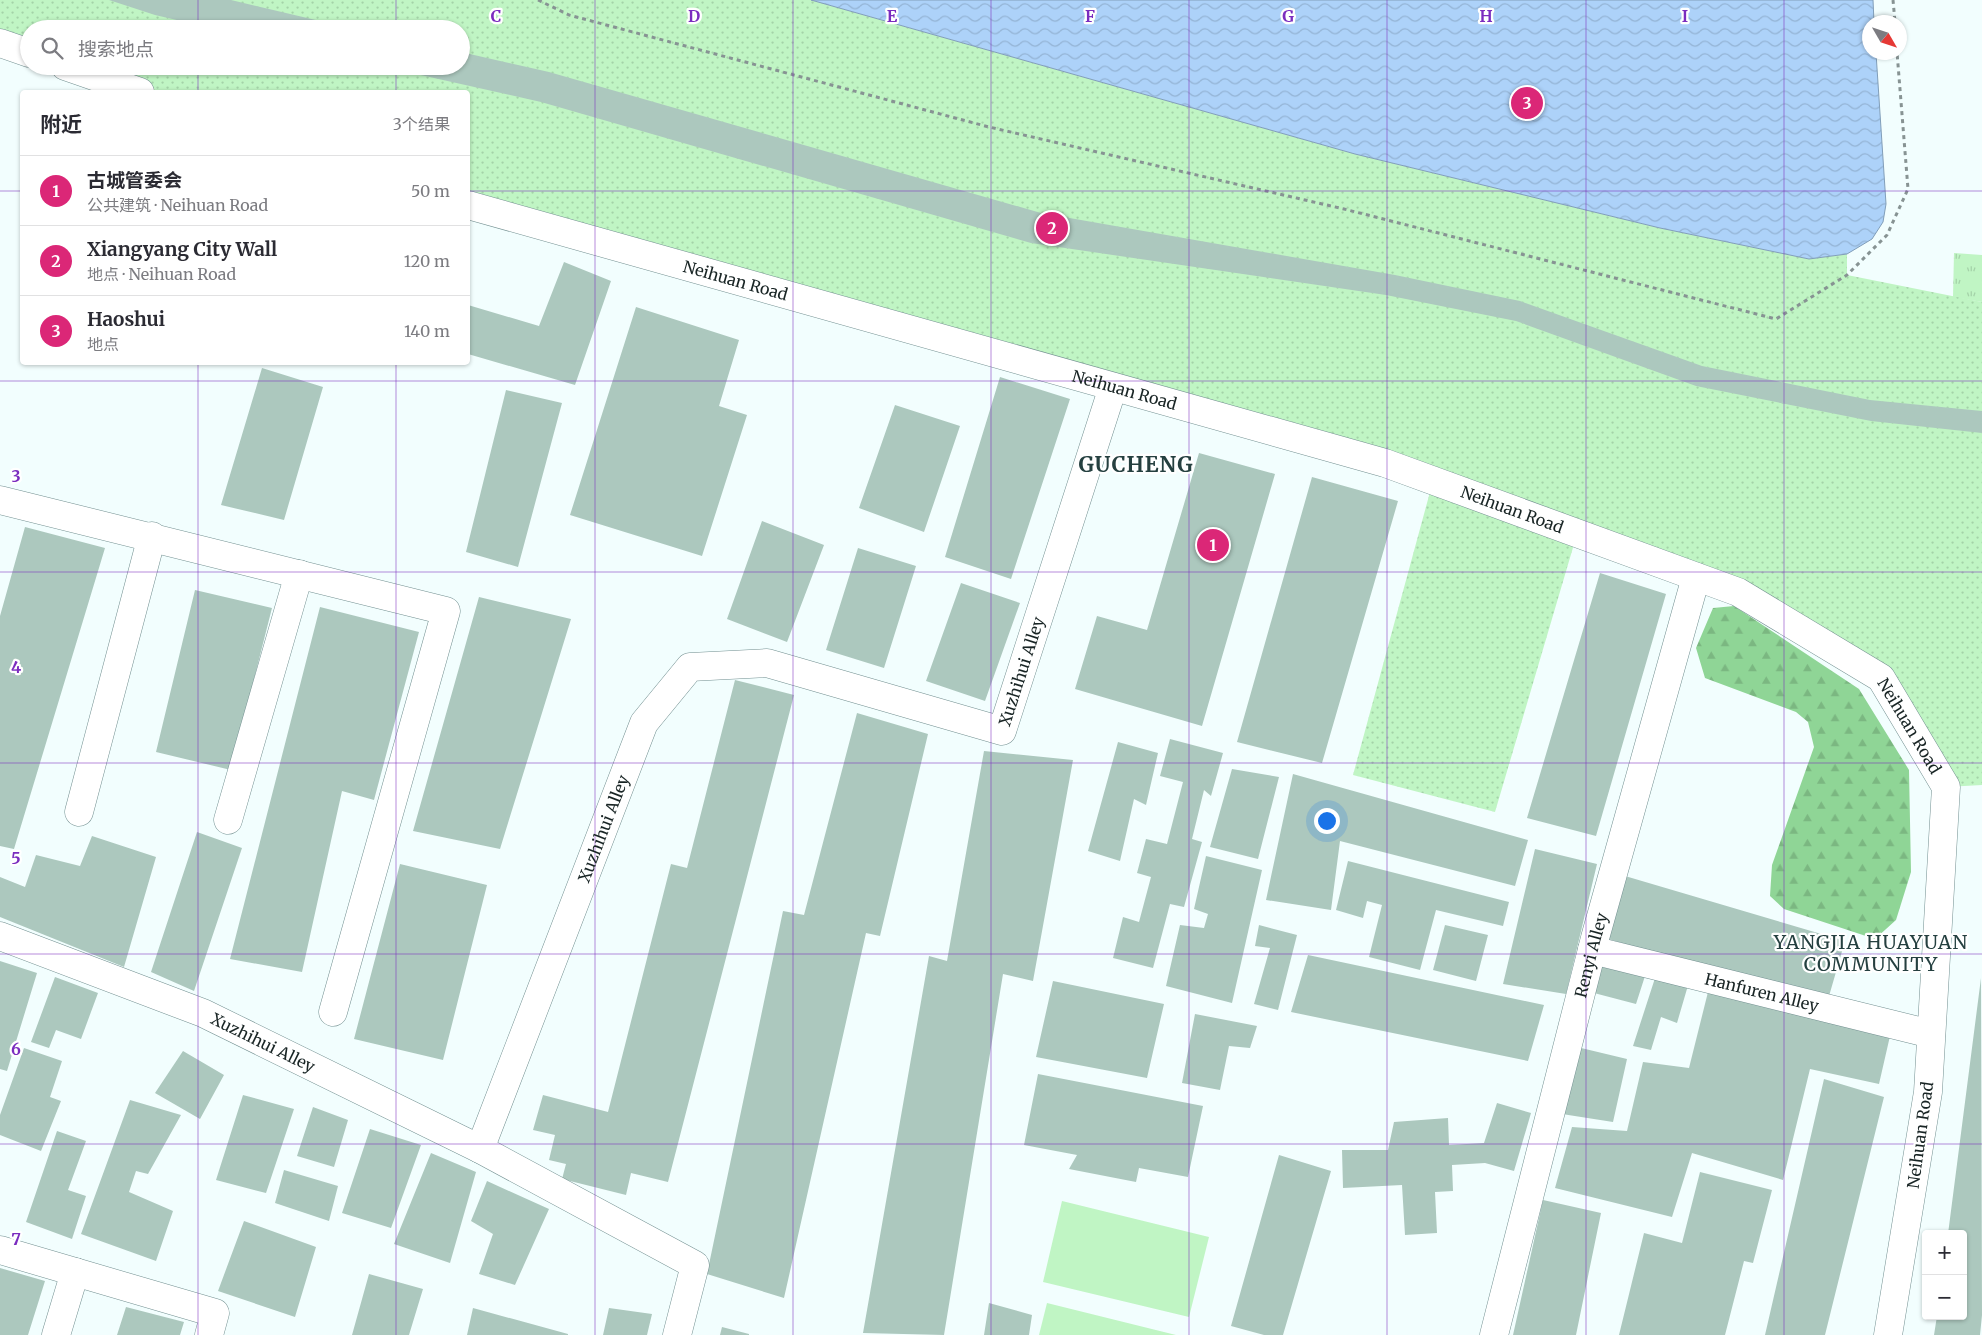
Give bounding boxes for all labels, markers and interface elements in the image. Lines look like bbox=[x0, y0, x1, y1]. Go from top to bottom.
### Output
text: C bbox=[491, 6, 501, 26]
text: D bbox=[688, 6, 700, 26]
text: E bbox=[887, 6, 898, 26]
text: F bbox=[1085, 6, 1095, 26]
text: G bbox=[1282, 6, 1294, 26]
text: H bbox=[1479, 6, 1493, 26]
text: I bbox=[1682, 6, 1688, 26]
north arrow bbox=[1862, 15, 1907, 60]
search box bbox=[20, 20, 470, 75]
icon: search bbox=[38, 34, 66, 62]
text: 搜索地点 bbox=[78, 37, 154, 61]
pin: 3 bbox=[1511, 84, 1543, 122]
text: 附近 bbox=[40, 111, 82, 138]
text: 3个结果 bbox=[393, 114, 450, 134]
text: 古城管委会 bbox=[87, 168, 182, 192]
text: 1 bbox=[52, 181, 60, 201]
text: 50 m bbox=[411, 181, 450, 201]
text: 公共建筑 · Neihuan Road bbox=[87, 195, 268, 215]
pin: 2 bbox=[1036, 209, 1068, 247]
text: Xiangyang City Wall bbox=[87, 237, 277, 261]
text: 2 bbox=[51, 251, 61, 271]
text: 120 m bbox=[404, 251, 450, 271]
street label: Neihuan Road bbox=[681, 256, 791, 305]
text: 地点 · Neihuan Road bbox=[87, 264, 236, 284]
text: Haoshui bbox=[87, 307, 165, 331]
text: 3 bbox=[51, 321, 61, 341]
text: 140 m bbox=[404, 321, 450, 341]
text: 地点 bbox=[87, 334, 119, 354]
street label: Neihuan Road bbox=[1070, 365, 1179, 414]
district label: GUCHENG bbox=[1079, 451, 1193, 478]
text: 3 bbox=[11, 466, 21, 486]
street label: Neihuan Road bbox=[1458, 482, 1567, 537]
pin: 1 bbox=[1197, 526, 1229, 564]
street label: Xuzhihui Alley bbox=[994, 614, 1048, 728]
text: 4 bbox=[11, 657, 21, 677]
street label: Neihuan Road bbox=[1873, 674, 1946, 778]
street label: Xuzhihui Alley bbox=[574, 771, 633, 885]
your location bbox=[1314, 808, 1340, 834]
text: 5 bbox=[11, 848, 21, 868]
street label: Renyi Alley bbox=[1570, 910, 1612, 1000]
district label: YANGJIA HUAYUAN COMMUNITY bbox=[1773, 930, 1968, 976]
street label: Hanfuren Alley bbox=[1703, 968, 1821, 1016]
street label: Xuzhihui Alley bbox=[208, 1008, 319, 1077]
text: 6 bbox=[11, 1039, 21, 1059]
street label: Neihuan Road bbox=[1903, 1080, 1937, 1190]
text: 7 bbox=[11, 1229, 21, 1249]
map controls bbox=[1922, 1230, 1967, 1320]
button: + bbox=[1922, 1230, 1967, 1275]
button: − bbox=[1922, 1275, 1967, 1320]

